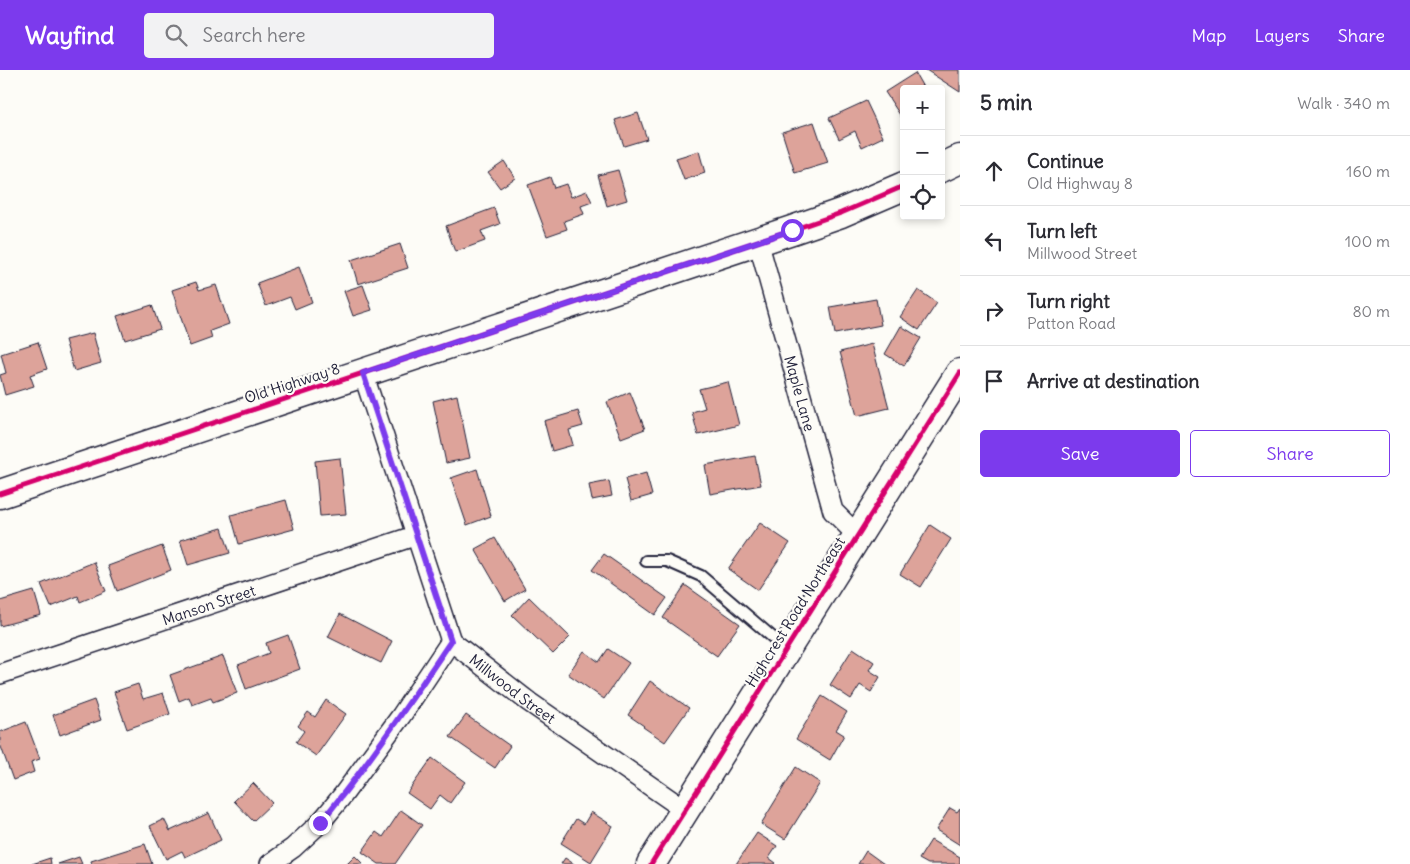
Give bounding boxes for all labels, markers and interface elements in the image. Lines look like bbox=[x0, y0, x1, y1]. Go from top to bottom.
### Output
search box bbox=[144, 13, 494, 58]
text: Wayfind bbox=[25, 20, 114, 50]
icon: search bbox=[162, 21, 190, 49]
text: Search here bbox=[202, 23, 306, 47]
text: Map bbox=[1191, 24, 1226, 47]
text: Layers bbox=[1254, 24, 1310, 47]
text: Share bbox=[1338, 24, 1385, 47]
map controls bbox=[900, 85, 945, 220]
button: + bbox=[900, 85, 945, 130]
text: 5 min bbox=[980, 89, 1032, 116]
text: Walk · 340 m bbox=[1297, 93, 1390, 113]
button: − bbox=[900, 130, 945, 175]
text: Continue bbox=[1027, 149, 1104, 173]
icon: ahead bbox=[980, 157, 1008, 185]
text: 160 m bbox=[1346, 161, 1390, 181]
text: Old Highway 8 bbox=[1027, 173, 1133, 193]
button: locate bbox=[900, 175, 945, 220]
route start bbox=[781, 219, 804, 242]
text: Turn left bbox=[1027, 219, 1097, 243]
icon: left bbox=[980, 227, 1008, 255]
text: 100 m bbox=[1345, 231, 1390, 251]
text: Millwood Street bbox=[1027, 243, 1137, 263]
text: Turn right bbox=[1027, 289, 1110, 313]
icon: right bbox=[980, 297, 1008, 325]
text: 80 m bbox=[1352, 301, 1390, 321]
text: Patton Road bbox=[1027, 313, 1116, 333]
street label: Maple Lane bbox=[781, 353, 820, 433]
street label: Old Highway 8 bbox=[242, 359, 342, 407]
icon: arrive bbox=[980, 367, 1008, 395]
text: Arrive at destination bbox=[1027, 369, 1200, 393]
button: Save bbox=[980, 430, 1180, 477]
button: Share bbox=[1190, 430, 1390, 477]
street label: Highcrest Road Northeast bbox=[741, 533, 849, 691]
street label: Manson Street bbox=[160, 580, 258, 629]
street label: Millwood Street bbox=[466, 650, 560, 727]
route end bbox=[309, 812, 332, 835]

